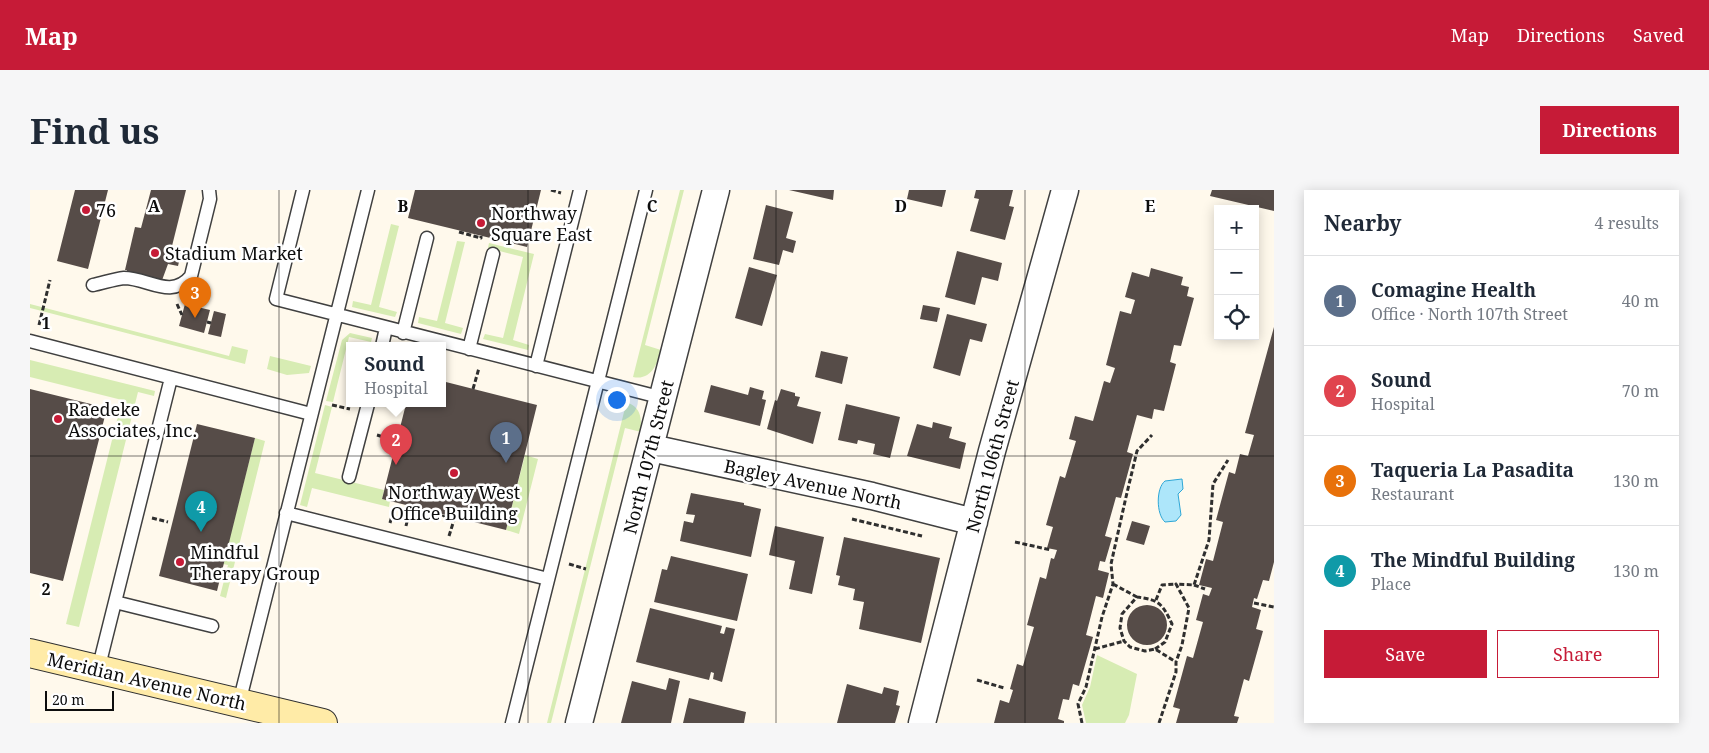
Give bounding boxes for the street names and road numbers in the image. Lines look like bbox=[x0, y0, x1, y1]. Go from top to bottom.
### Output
street label: North 107th Street bbox=[617, 377, 679, 537]
street label: North 106th Street bbox=[960, 377, 1024, 535]
street label: Bagley Avenue North bbox=[722, 453, 904, 515]
street label: Meridian Avenue North bbox=[45, 646, 249, 716]

